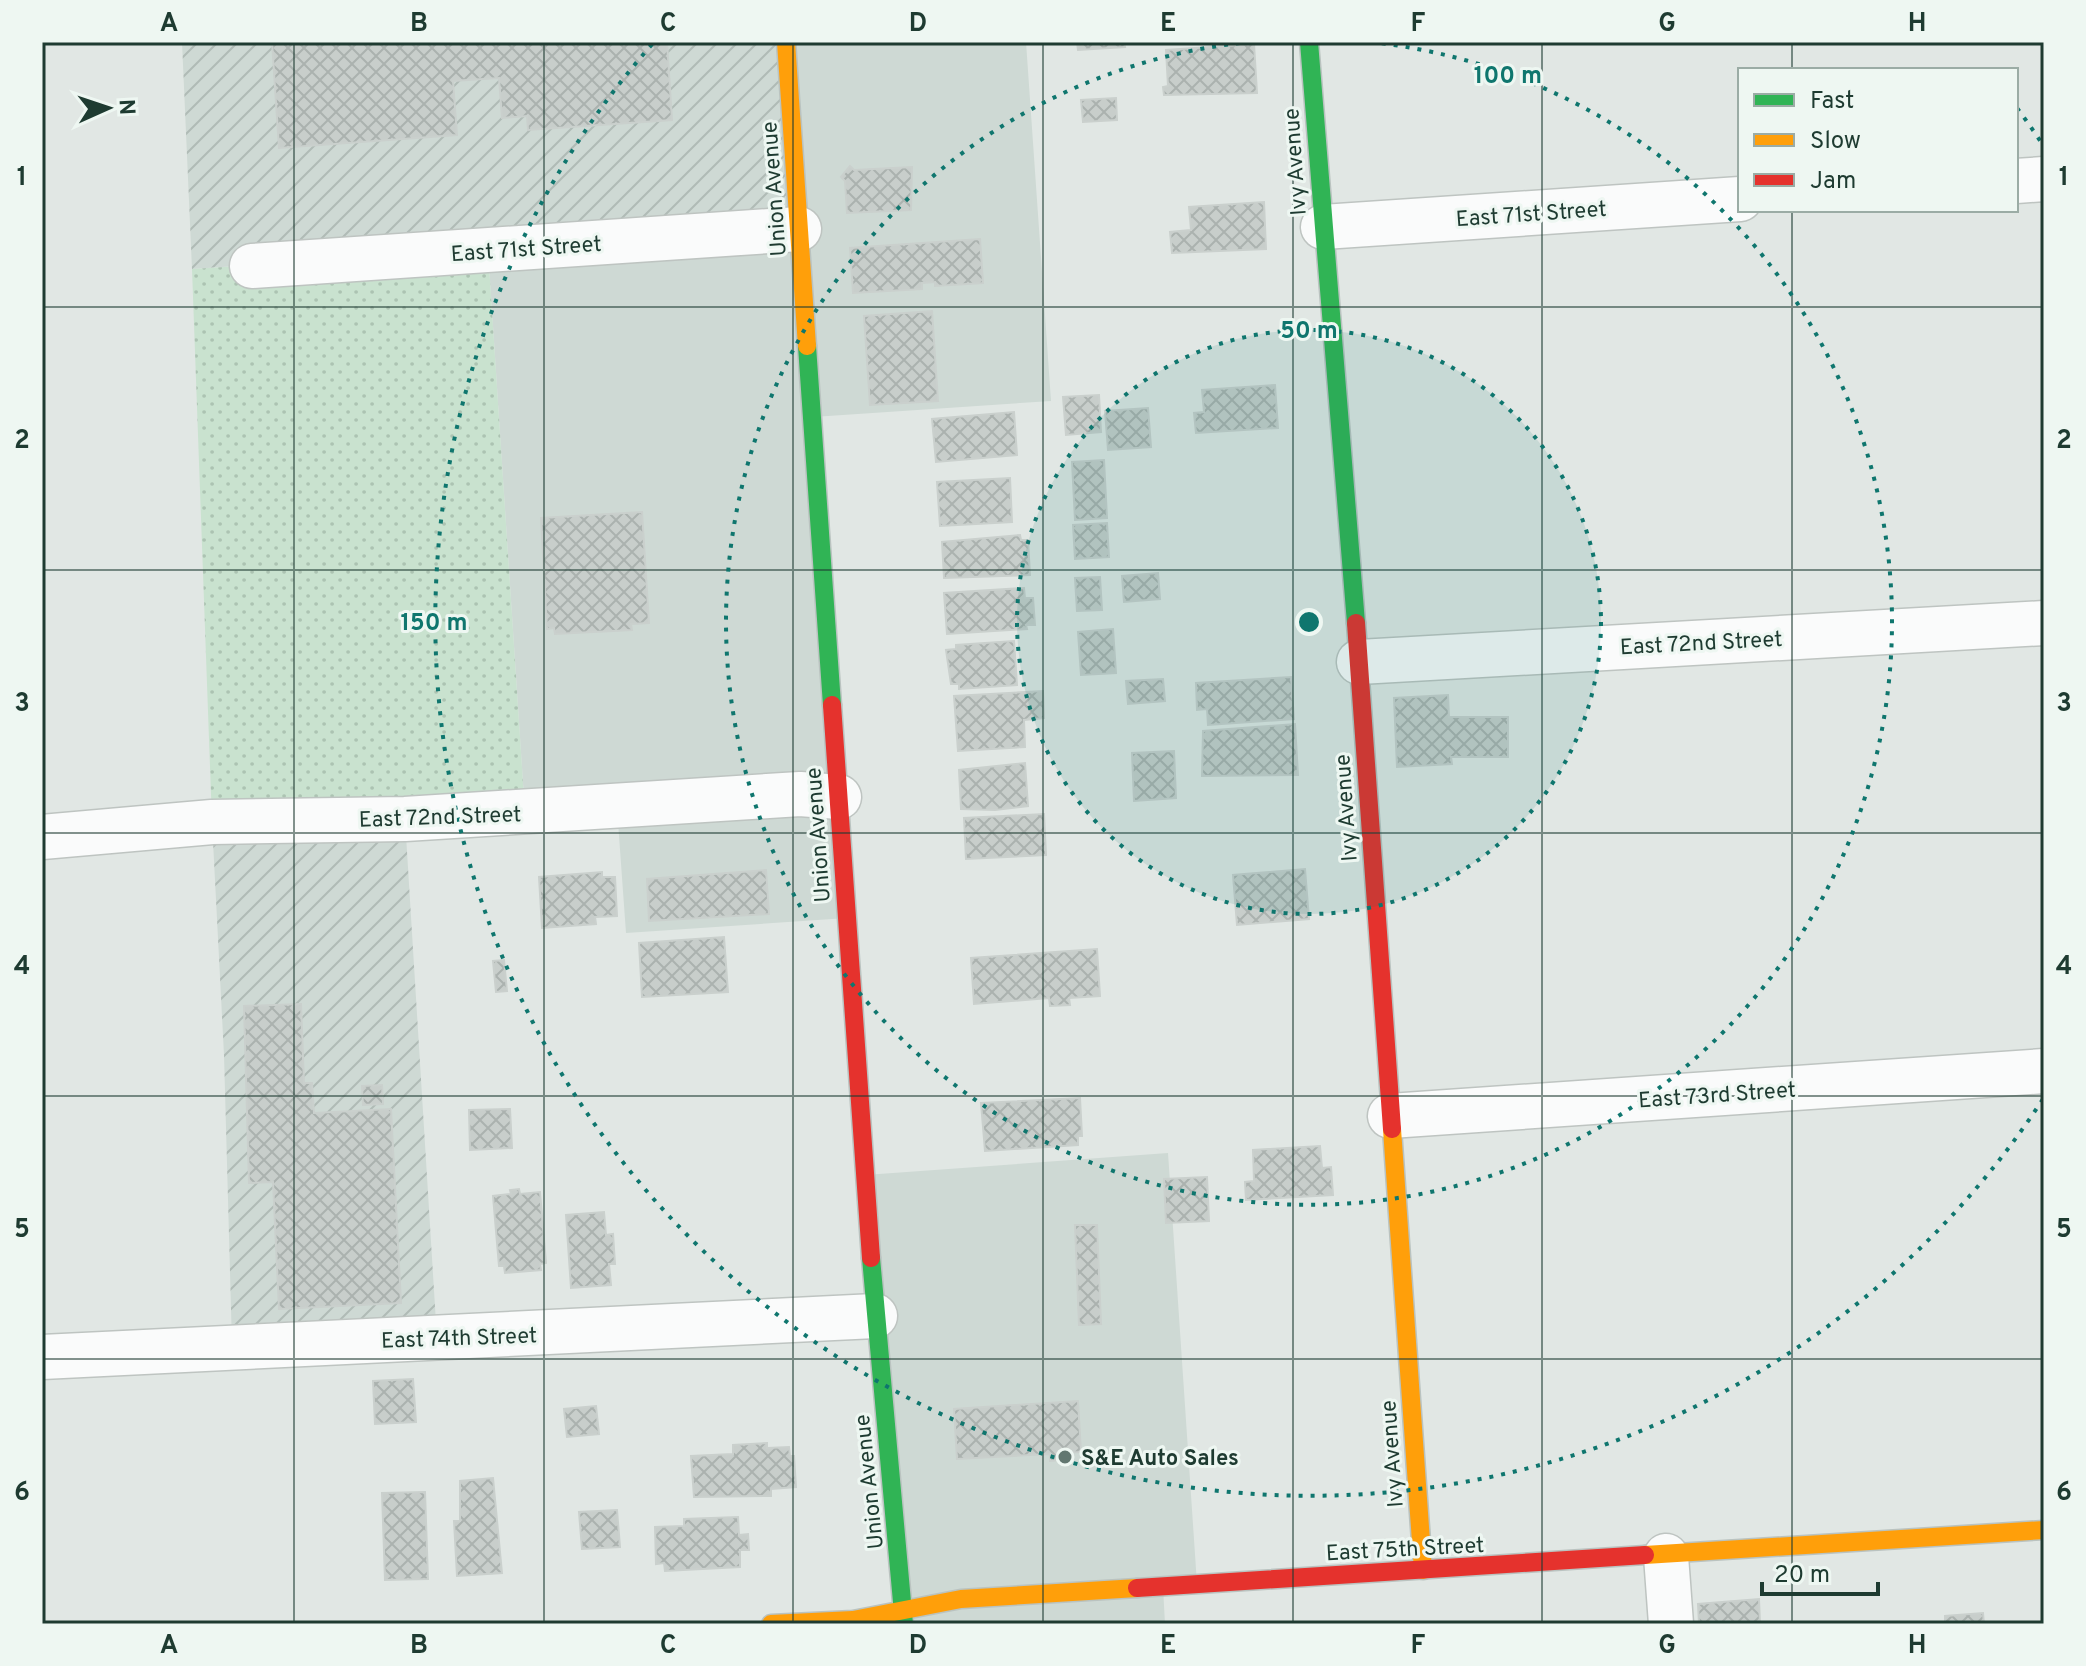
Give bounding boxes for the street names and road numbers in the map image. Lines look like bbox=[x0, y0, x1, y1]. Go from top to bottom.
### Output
street label: Ivy Avenue bbox=[1279, 107, 1314, 216]
street label: Union Avenue bbox=[757, 120, 794, 257]
street label: East 71st Street bbox=[1455, 197, 1608, 234]
street label: East 71st Street bbox=[450, 232, 603, 269]
street label: East 72nd Street bbox=[1619, 627, 1783, 662]
street label: Ivy Avenue bbox=[1330, 753, 1365, 862]
street label: Union Avenue bbox=[801, 766, 838, 903]
street label: East 72nd Street bbox=[358, 802, 522, 835]
street label: East 73rd Street bbox=[1637, 1078, 1797, 1115]
street label: East 74th Street bbox=[381, 1323, 538, 1356]
street label: Ivy Avenue bbox=[1376, 1399, 1411, 1508]
street label: Union Avenue bbox=[850, 1413, 891, 1551]
street label: East 75th Street bbox=[1325, 1533, 1485, 1568]

